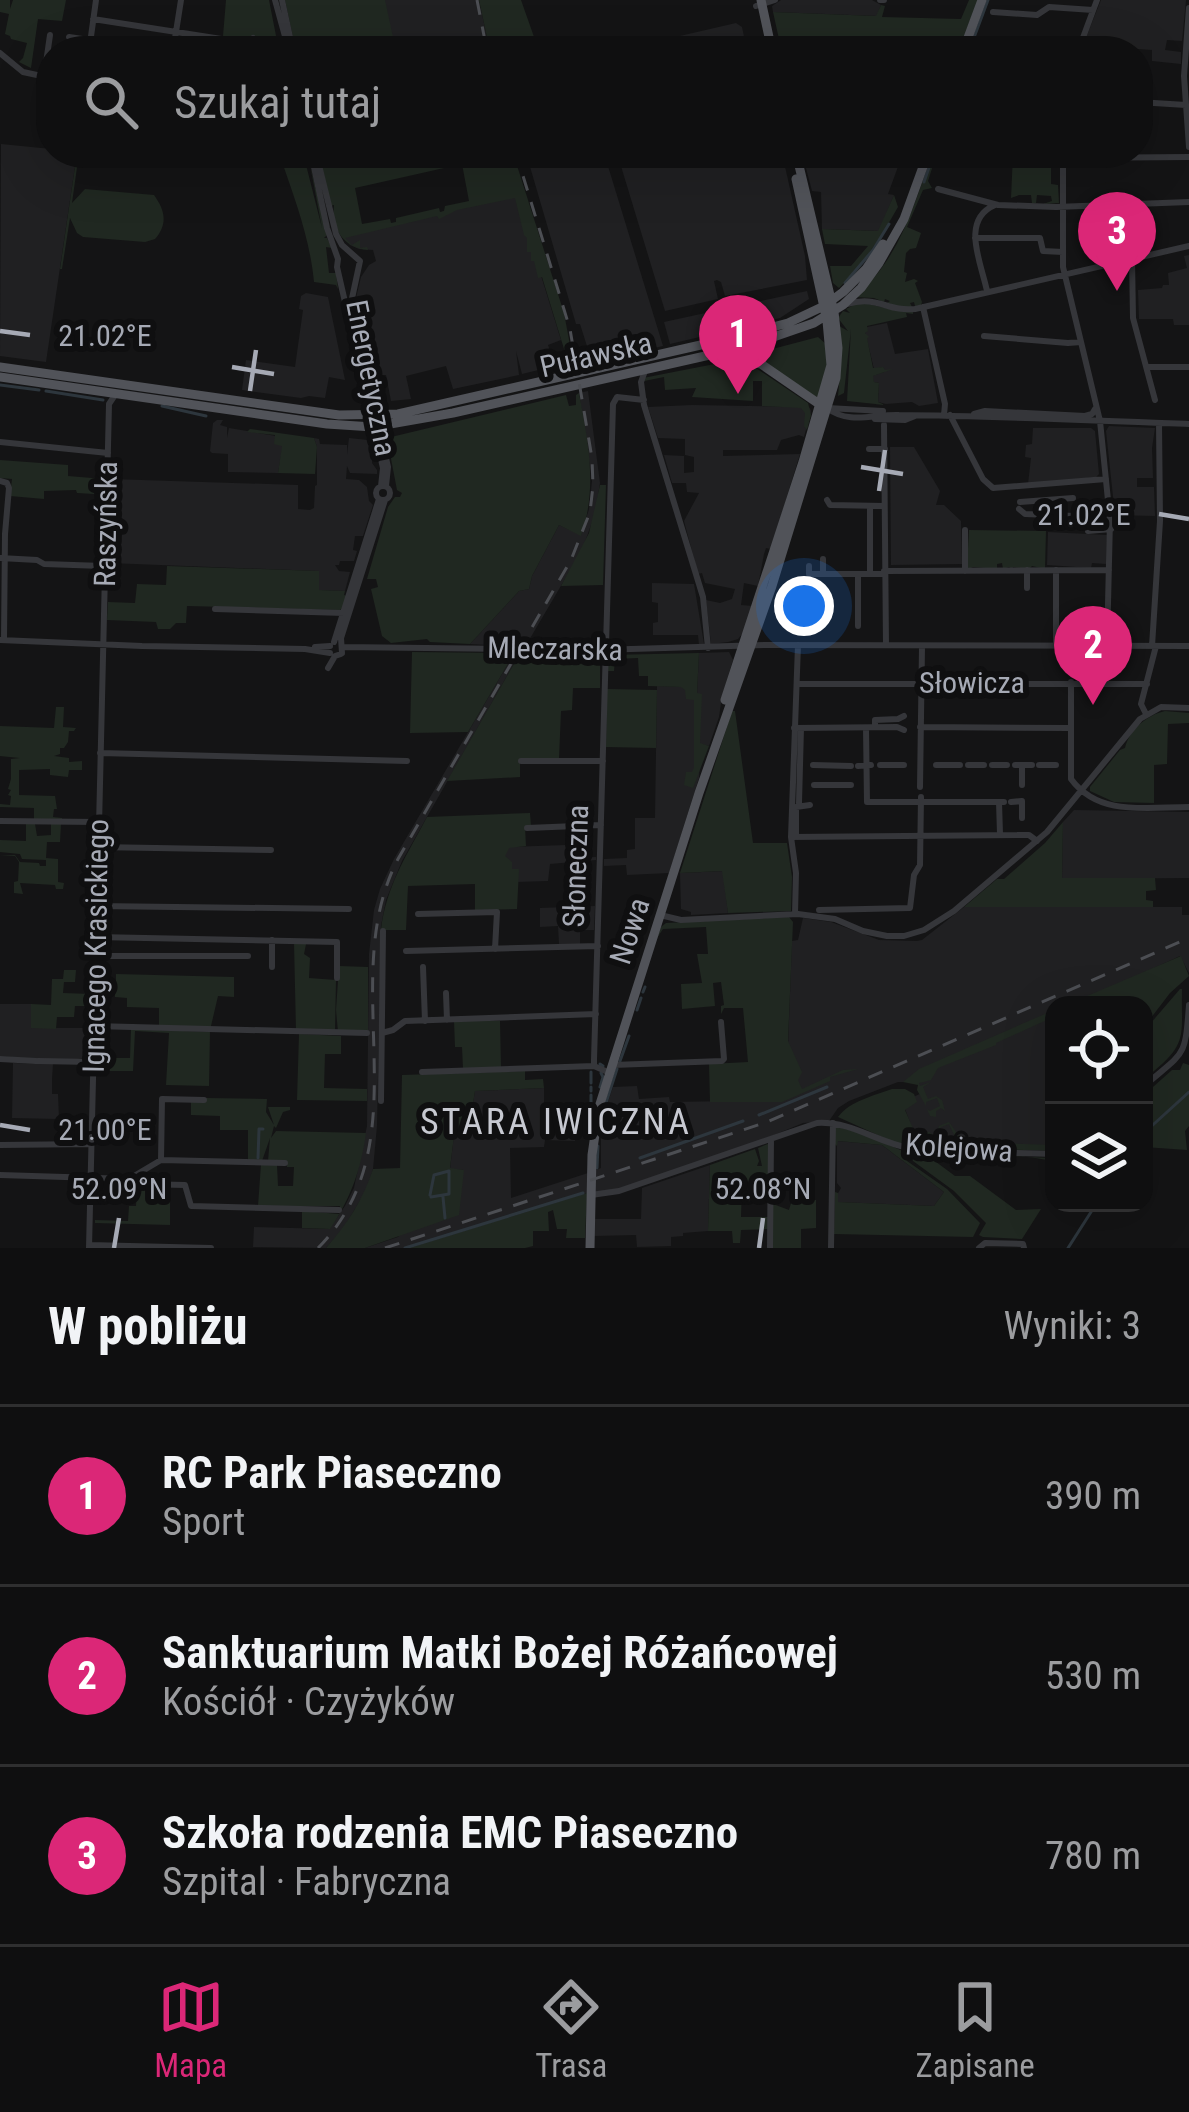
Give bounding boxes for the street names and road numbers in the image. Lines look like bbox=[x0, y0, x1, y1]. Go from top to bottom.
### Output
street label: Energetyczna bbox=[339, 297, 404, 459]
street label: Puławska bbox=[536, 325, 655, 384]
street label: Raszyńska bbox=[87, 461, 124, 587]
street label: Mleczarska bbox=[487, 630, 623, 667]
street label: Słowicza bbox=[919, 665, 1025, 700]
street label: Słoneczna bbox=[556, 804, 595, 928]
street label: Ignacego Krasickiego bbox=[76, 819, 115, 1073]
street label: Nowa bbox=[602, 893, 657, 968]
street label: Kolejowa bbox=[904, 1126, 1014, 1169]

